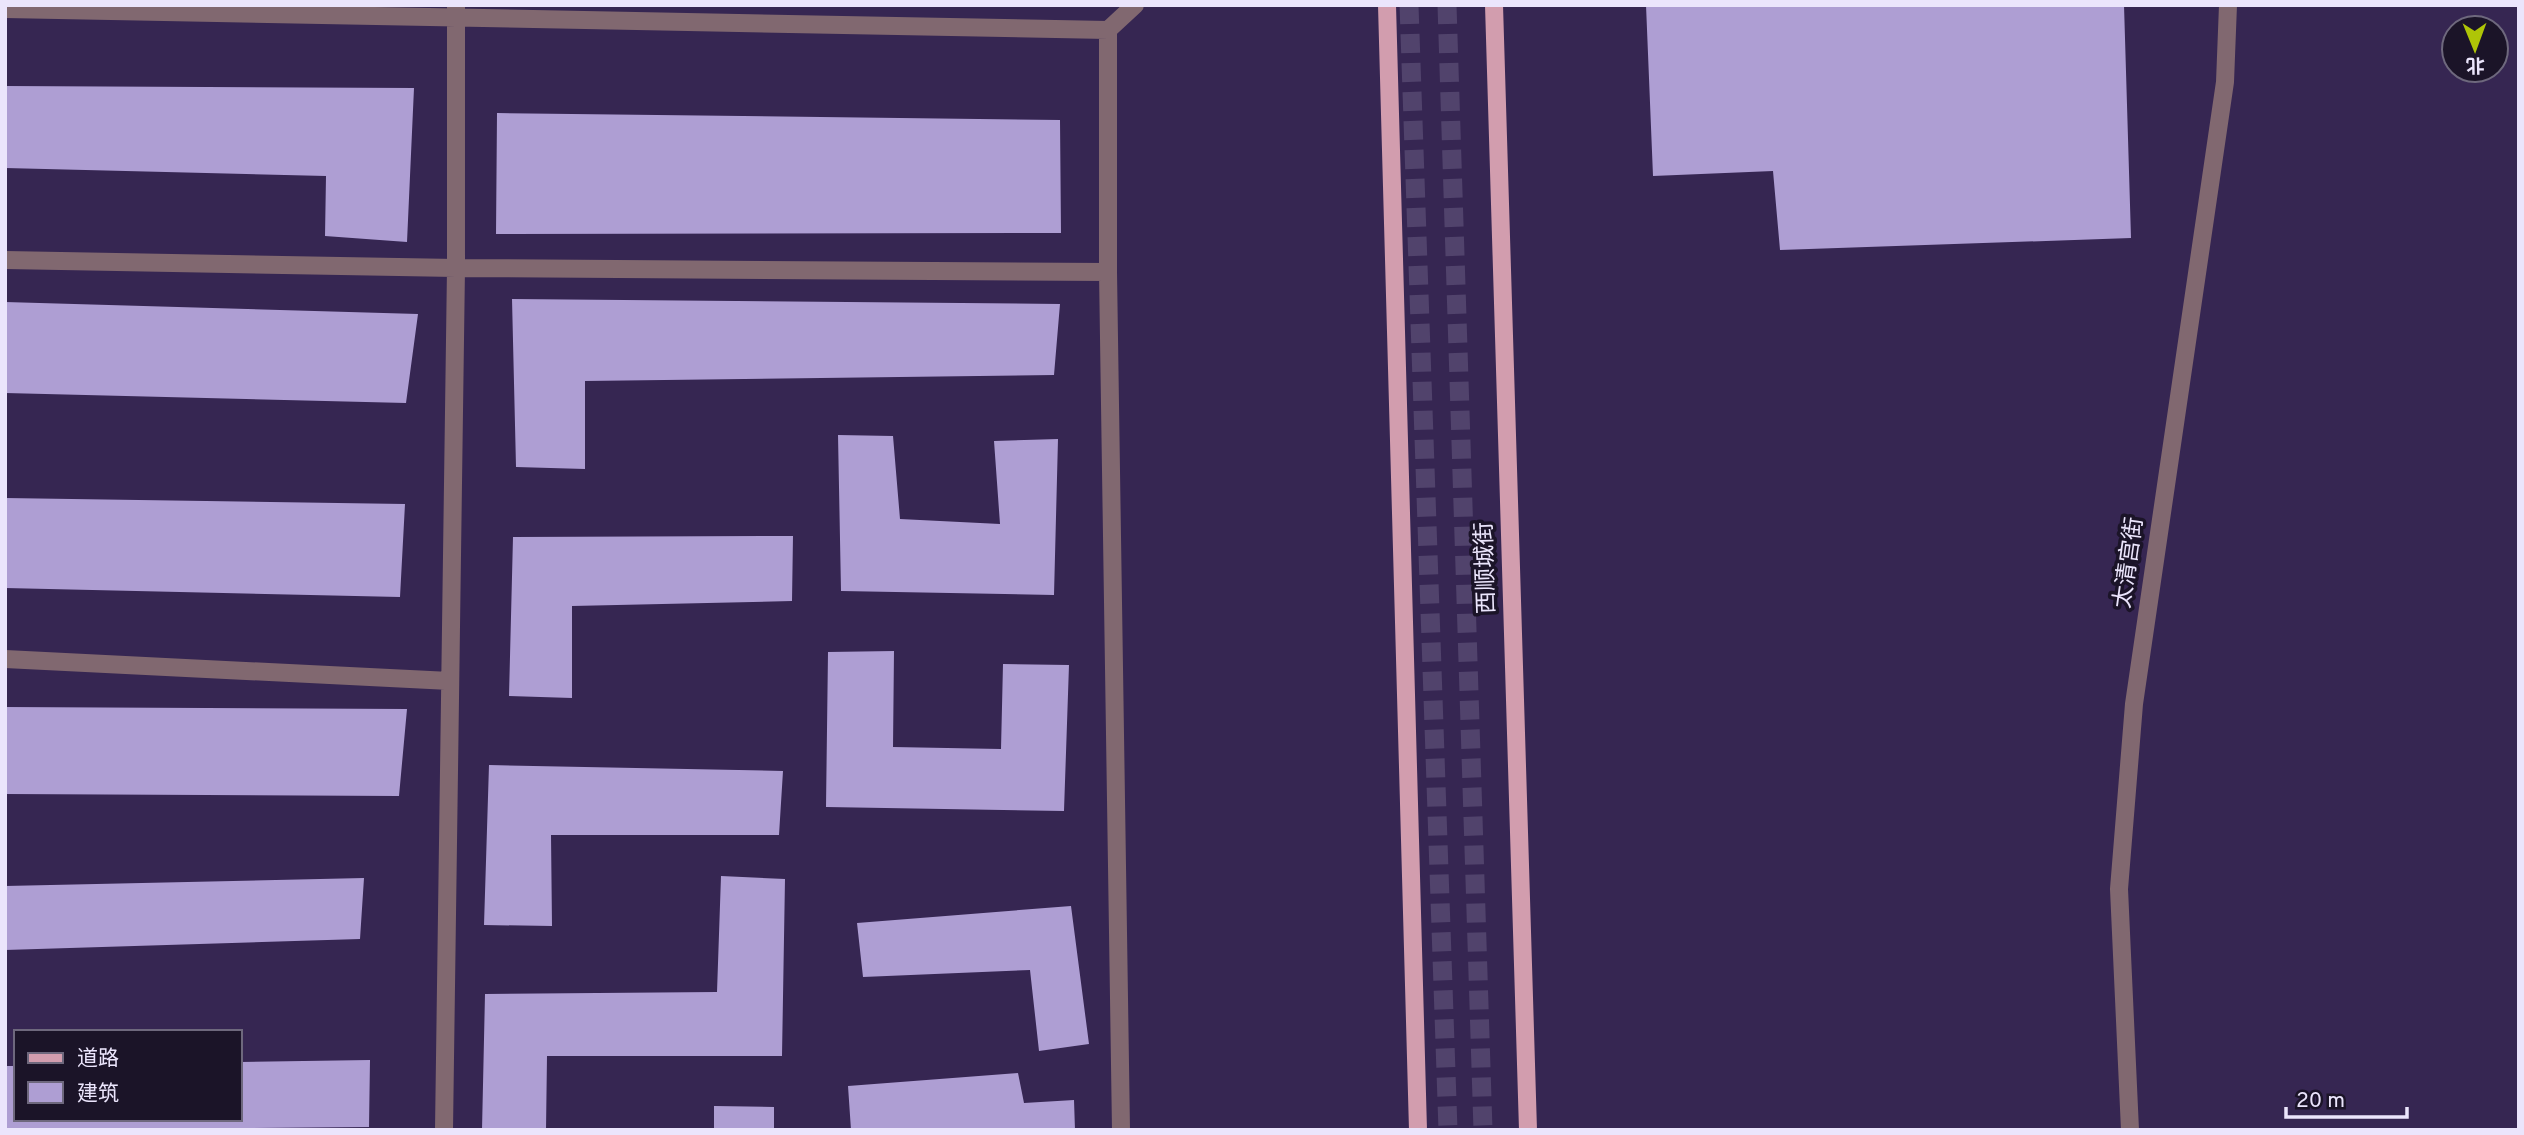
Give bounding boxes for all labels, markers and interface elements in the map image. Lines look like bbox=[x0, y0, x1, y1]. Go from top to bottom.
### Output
north arrow bbox=[2440, 14, 2510, 84]
text: 北 bbox=[2466, 52, 2485, 76]
street label: 太清宫街 bbox=[2109, 515, 2151, 611]
street label: 西顺城街 bbox=[1471, 522, 1503, 614]
legend bbox=[14, 1030, 242, 1121]
text: 道路 bbox=[77, 1046, 119, 1073]
scale bar bbox=[2286, 1076, 2407, 1120]
text: 建筑 bbox=[77, 1081, 119, 1108]
text: 20 m bbox=[2296, 1088, 2345, 1115]

